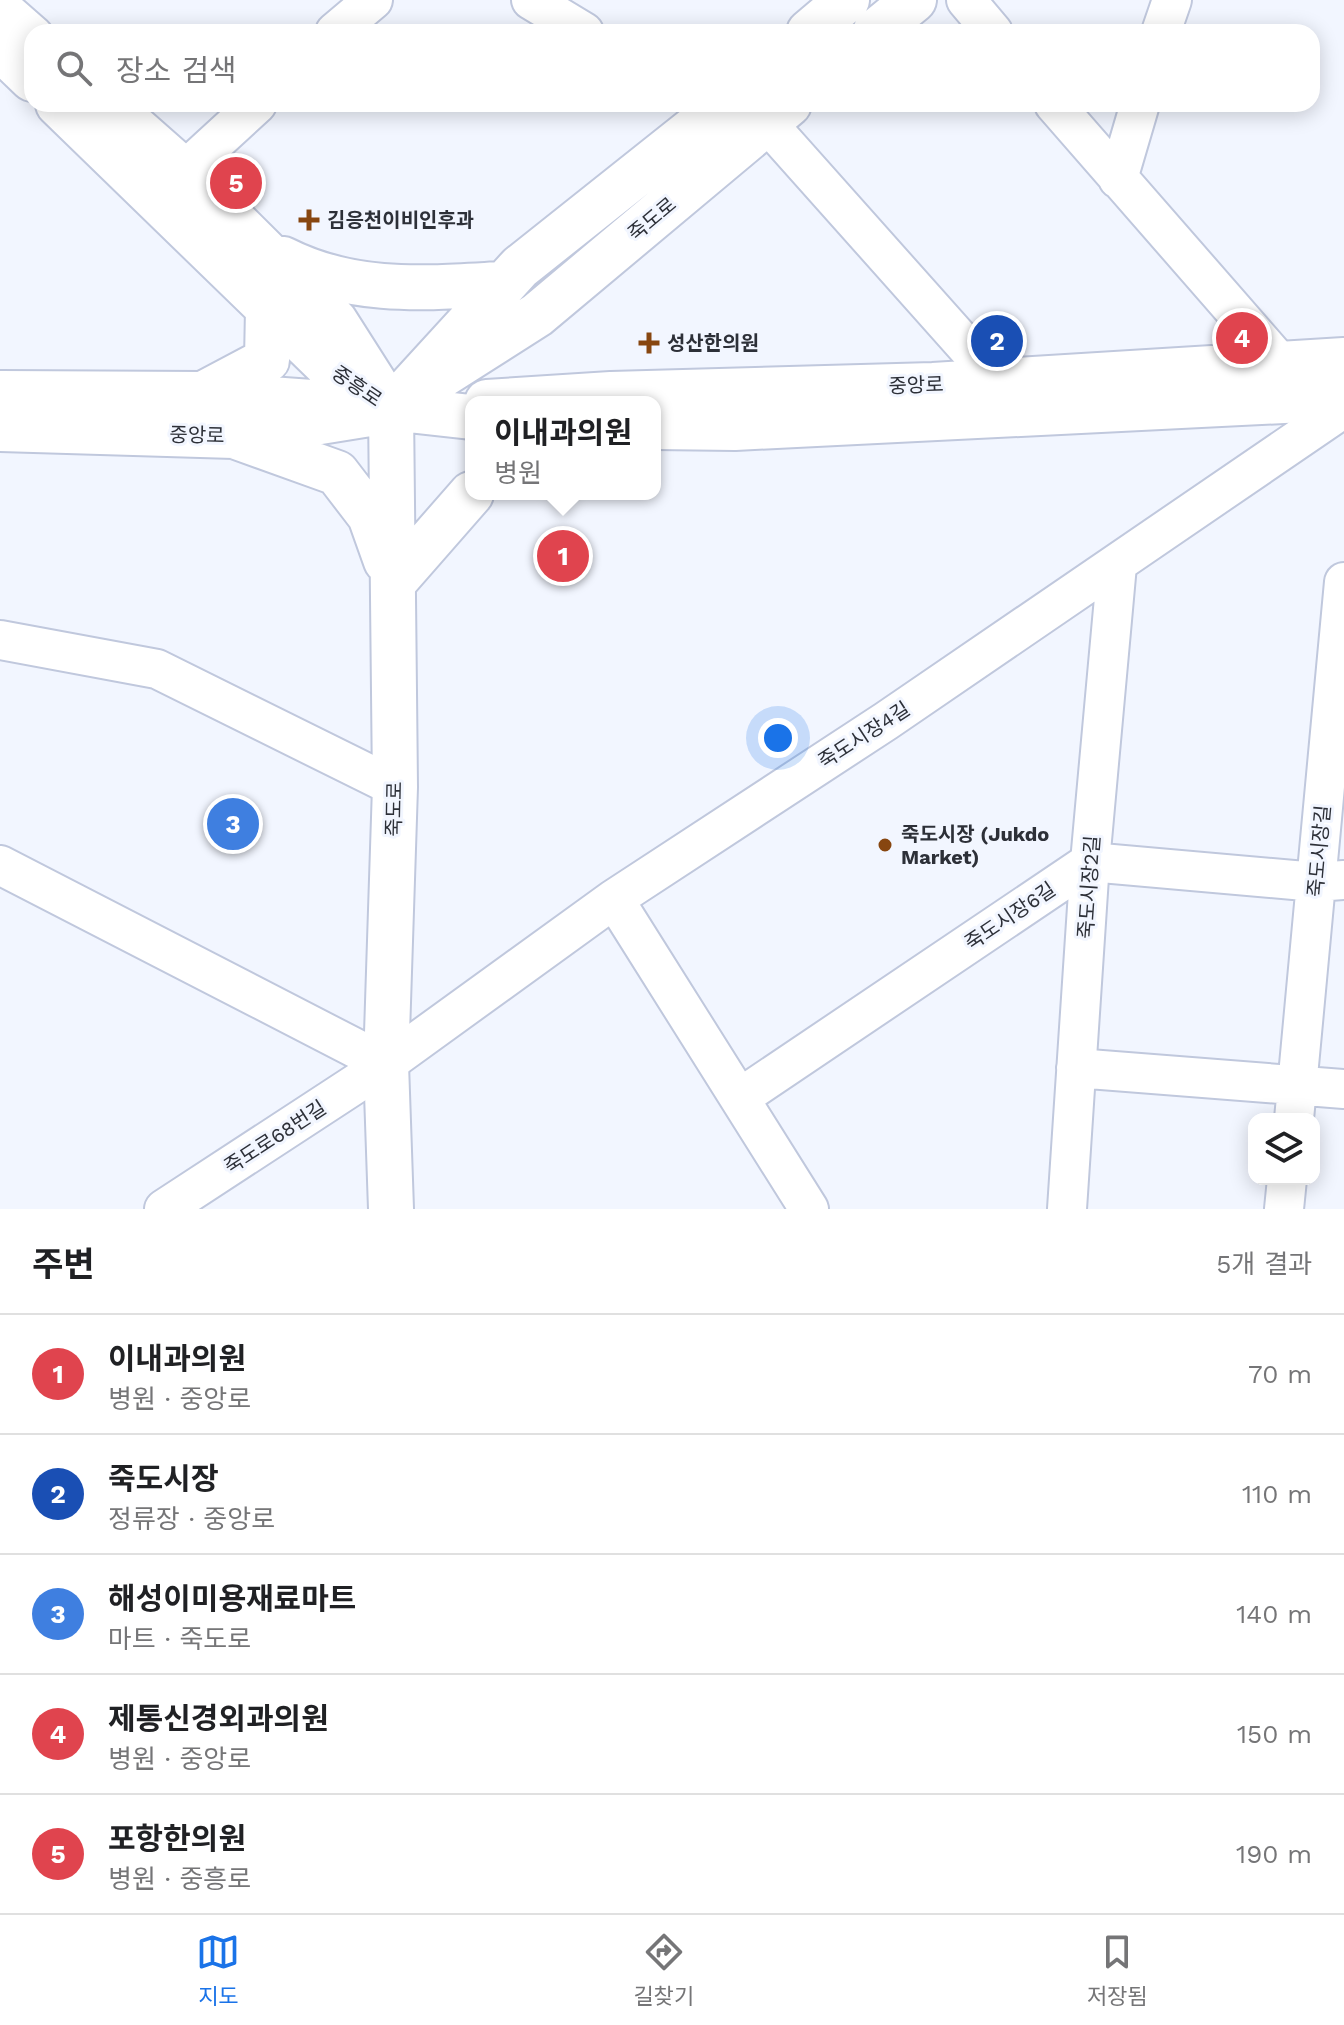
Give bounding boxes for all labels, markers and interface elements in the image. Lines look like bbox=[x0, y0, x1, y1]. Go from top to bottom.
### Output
search box bbox=[24, 24, 1320, 112]
icon: search bbox=[52, 46, 96, 90]
text: 장소 검색 bbox=[116, 53, 237, 88]
pin: 5 bbox=[210, 153, 262, 213]
street label: 죽도로 bbox=[623, 192, 681, 246]
place label: 김응천이비인후과 bbox=[327, 208, 474, 232]
marker: 김응천이비인후과 bbox=[298, 209, 320, 231]
pin: 4 bbox=[1216, 308, 1268, 368]
pin: 2 bbox=[971, 311, 1023, 371]
place label: 성산한의원 bbox=[667, 331, 759, 355]
marker: 성산한의원 bbox=[638, 332, 660, 354]
street label: 중흥로 bbox=[327, 361, 387, 411]
street label: 중앙로 bbox=[888, 372, 944, 398]
popup bbox=[465, 396, 661, 500]
text: 이내과의원 bbox=[494, 415, 632, 450]
street label: 중앙로 bbox=[169, 423, 225, 447]
text: 병원 bbox=[494, 458, 542, 488]
pin: 1 bbox=[537, 526, 589, 586]
street label: 죽도시장4길 bbox=[814, 697, 914, 773]
your location bbox=[758, 718, 798, 758]
street label: 죽도로 bbox=[382, 781, 406, 837]
pin: 3 bbox=[207, 794, 259, 854]
street label: 죽도시장길 bbox=[1303, 804, 1335, 898]
place label: 죽도시장 (Jukdo Market) bbox=[901, 822, 1049, 869]
street label: 죽도시장2길 bbox=[1073, 834, 1105, 940]
marker: 죽도시장 (Jukdo Market) bbox=[876, 836, 894, 854]
street label: 죽도시장6길 bbox=[960, 877, 1060, 955]
street label: 죽도로68번길 bbox=[220, 1095, 330, 1179]
map controls bbox=[1248, 1113, 1320, 1185]
button: layers bbox=[1248, 1113, 1320, 1185]
text: 주변 bbox=[32, 1244, 95, 1284]
text: 5개 결과 bbox=[1216, 1249, 1312, 1279]
text: 이내과의원 bbox=[108, 1341, 246, 1376]
text: 1 bbox=[52, 1359, 64, 1389]
text: 70 m bbox=[1248, 1359, 1312, 1389]
text: 병원 · 중앙로 bbox=[108, 1384, 251, 1414]
text: 죽도시장 bbox=[108, 1461, 218, 1496]
text: 2 bbox=[50, 1479, 66, 1509]
text: 110 m bbox=[1242, 1479, 1312, 1509]
text: 정류장 · 중앙로 bbox=[108, 1504, 275, 1534]
text: 해성이미용재료마트 bbox=[108, 1581, 356, 1616]
text: 3 bbox=[50, 1599, 66, 1629]
text: 140 m bbox=[1236, 1599, 1312, 1629]
text: 마트 · 죽도로 bbox=[108, 1624, 251, 1654]
text: 제통신경외과의원 bbox=[108, 1701, 329, 1736]
text: 4 bbox=[50, 1719, 66, 1749]
text: 150 m bbox=[1237, 1719, 1312, 1749]
text: 병원 · 중앙로 bbox=[108, 1744, 251, 1774]
text: 포항한의원 bbox=[108, 1821, 246, 1856]
text: 5 bbox=[50, 1839, 66, 1869]
text: 190 m bbox=[1236, 1839, 1312, 1869]
text: 병원 · 중흥로 bbox=[108, 1864, 251, 1894]
tab: 지도 bbox=[196, 1930, 240, 2010]
tab: 길찾기 bbox=[633, 1930, 694, 2010]
tab: 저장됨 bbox=[1087, 1930, 1148, 2010]

